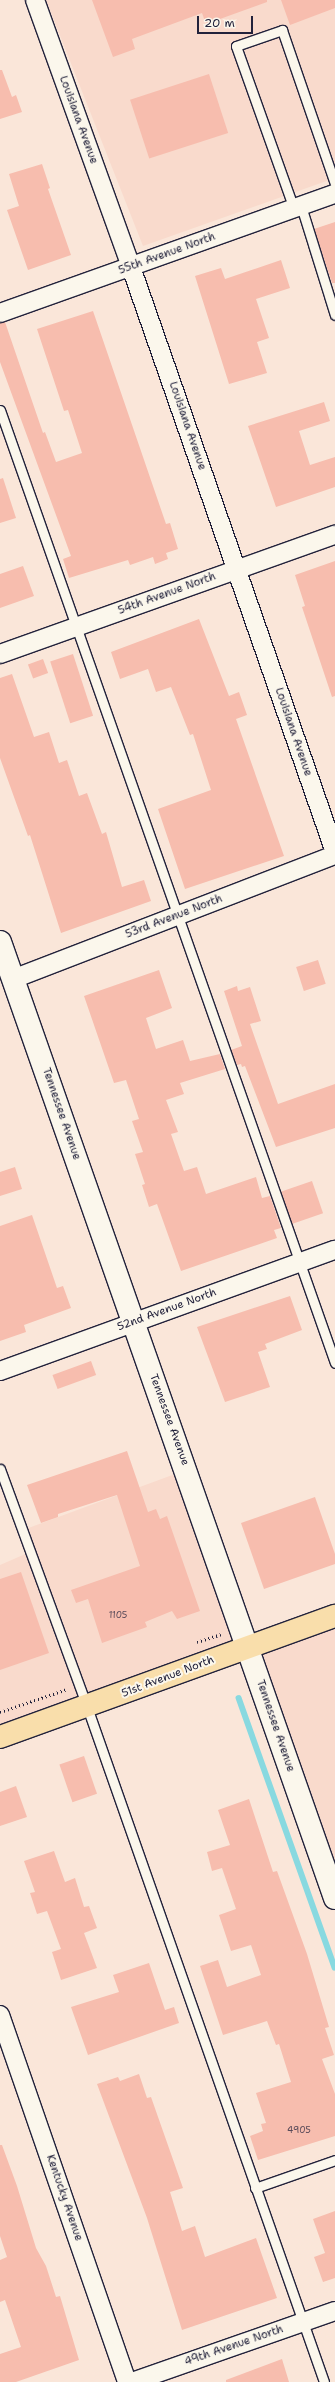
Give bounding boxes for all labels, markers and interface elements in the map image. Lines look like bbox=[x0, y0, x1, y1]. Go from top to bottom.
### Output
scale bar bbox=[199, 8, 255, 34]
text: 20 m bbox=[204, 15, 235, 31]
street label: Louisiana Avenue bbox=[56, 74, 100, 166]
street label: 55th Avenue North bbox=[117, 230, 217, 278]
street label: Louisiana Avenue bbox=[166, 380, 208, 472]
street label: 54th Avenue North bbox=[116, 570, 218, 618]
street label: Louisiana Avenue bbox=[272, 686, 314, 778]
street label: 53rd Avenue North bbox=[124, 892, 224, 942]
street label: Tennessee Avenue bbox=[39, 1066, 83, 1162]
street label: 52nd Avenue North bbox=[116, 1286, 218, 1334]
street label: Tennessee Avenue bbox=[146, 1372, 192, 1468]
house number: 1105 bbox=[109, 1610, 127, 1620]
street label: 51st Avenue North bbox=[120, 1653, 216, 1701]
street label: Tennessee Avenue bbox=[253, 1678, 297, 1774]
house number: 4905 bbox=[287, 2125, 311, 2135]
street label: Kentucky Avenue bbox=[43, 2153, 85, 2243]
street label: 49th Avenue North bbox=[183, 2323, 285, 2369]

